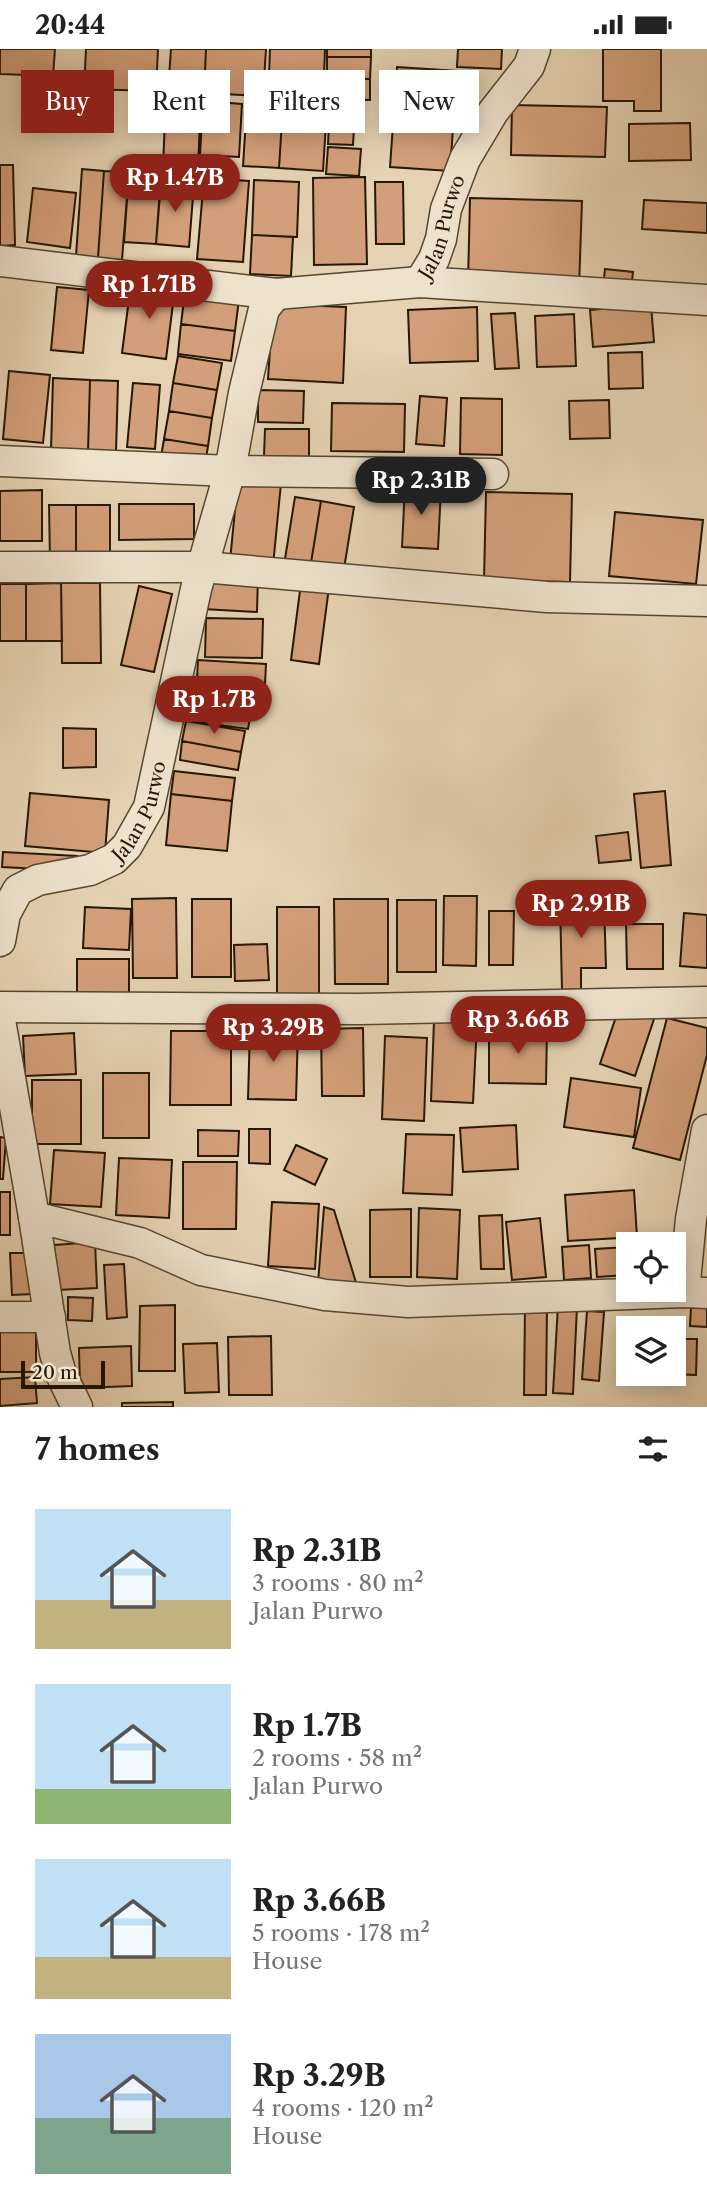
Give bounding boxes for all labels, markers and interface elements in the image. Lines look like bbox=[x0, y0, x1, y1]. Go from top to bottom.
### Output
text: 20:44 bbox=[35, 9, 105, 41]
chip: Buy bbox=[21, 70, 114, 133]
chip: Rent bbox=[128, 70, 230, 133]
chip: Filters bbox=[244, 70, 365, 133]
chip: New bbox=[379, 70, 479, 133]
pin: Rp 1.47B bbox=[103, 155, 247, 214]
text: Rp 1.47B bbox=[126, 163, 224, 191]
street label: Jalan Purwo bbox=[412, 172, 470, 286]
pin: Rp 1.71B bbox=[77, 261, 221, 321]
text: Rp 1.71B bbox=[102, 270, 196, 298]
pin: Rp 2.31B bbox=[349, 457, 493, 517]
text: Rp 2.31B bbox=[371, 466, 471, 494]
pin: Rp 1.7B bbox=[149, 677, 279, 736]
text: Rp 1.7B bbox=[172, 685, 256, 713]
street label: Jalan Purwo bbox=[105, 759, 171, 869]
pin: Rp 2.91B bbox=[509, 881, 653, 940]
text: Rp 2.91B bbox=[531, 889, 631, 917]
pin: Rp 3.66B bbox=[446, 997, 590, 1056]
pin: Rp 3.29B bbox=[201, 1005, 345, 1064]
text: Rp 3.66B bbox=[467, 1005, 569, 1033]
text: Rp 3.29B bbox=[222, 1013, 324, 1041]
map controls bbox=[616, 1232, 686, 1386]
button: locate bbox=[616, 1232, 686, 1302]
button: layers bbox=[616, 1316, 686, 1386]
scale bar bbox=[21, 1358, 105, 1390]
text: 20 m bbox=[32, 1361, 78, 1384]
icon: filters bbox=[634, 1430, 672, 1468]
text: 7 homes bbox=[35, 1431, 160, 1468]
text: Rp 2.31B bbox=[252, 1532, 382, 1569]
icon: home bbox=[91, 1537, 175, 1621]
text: 3 rooms · 80 m² bbox=[252, 1569, 424, 1597]
text: Jalan Purwo bbox=[252, 1597, 383, 1625]
text: Rp 1.7B bbox=[252, 1707, 362, 1744]
icon: home bbox=[91, 1712, 175, 1796]
text: 2 rooms · 58 m² bbox=[252, 1744, 422, 1772]
text: Jalan Purwo bbox=[252, 1772, 383, 1800]
text: Rp 3.66B bbox=[252, 1882, 386, 1919]
icon: home bbox=[91, 1887, 175, 1971]
text: 5 rooms · 178 m² bbox=[252, 1919, 430, 1947]
text: House bbox=[252, 1947, 322, 1975]
text: Rp 3.29B bbox=[252, 2057, 386, 2094]
icon: home bbox=[91, 2062, 175, 2146]
text: 4 rooms · 120 m² bbox=[252, 2094, 434, 2122]
text: House bbox=[252, 2122, 322, 2150]

